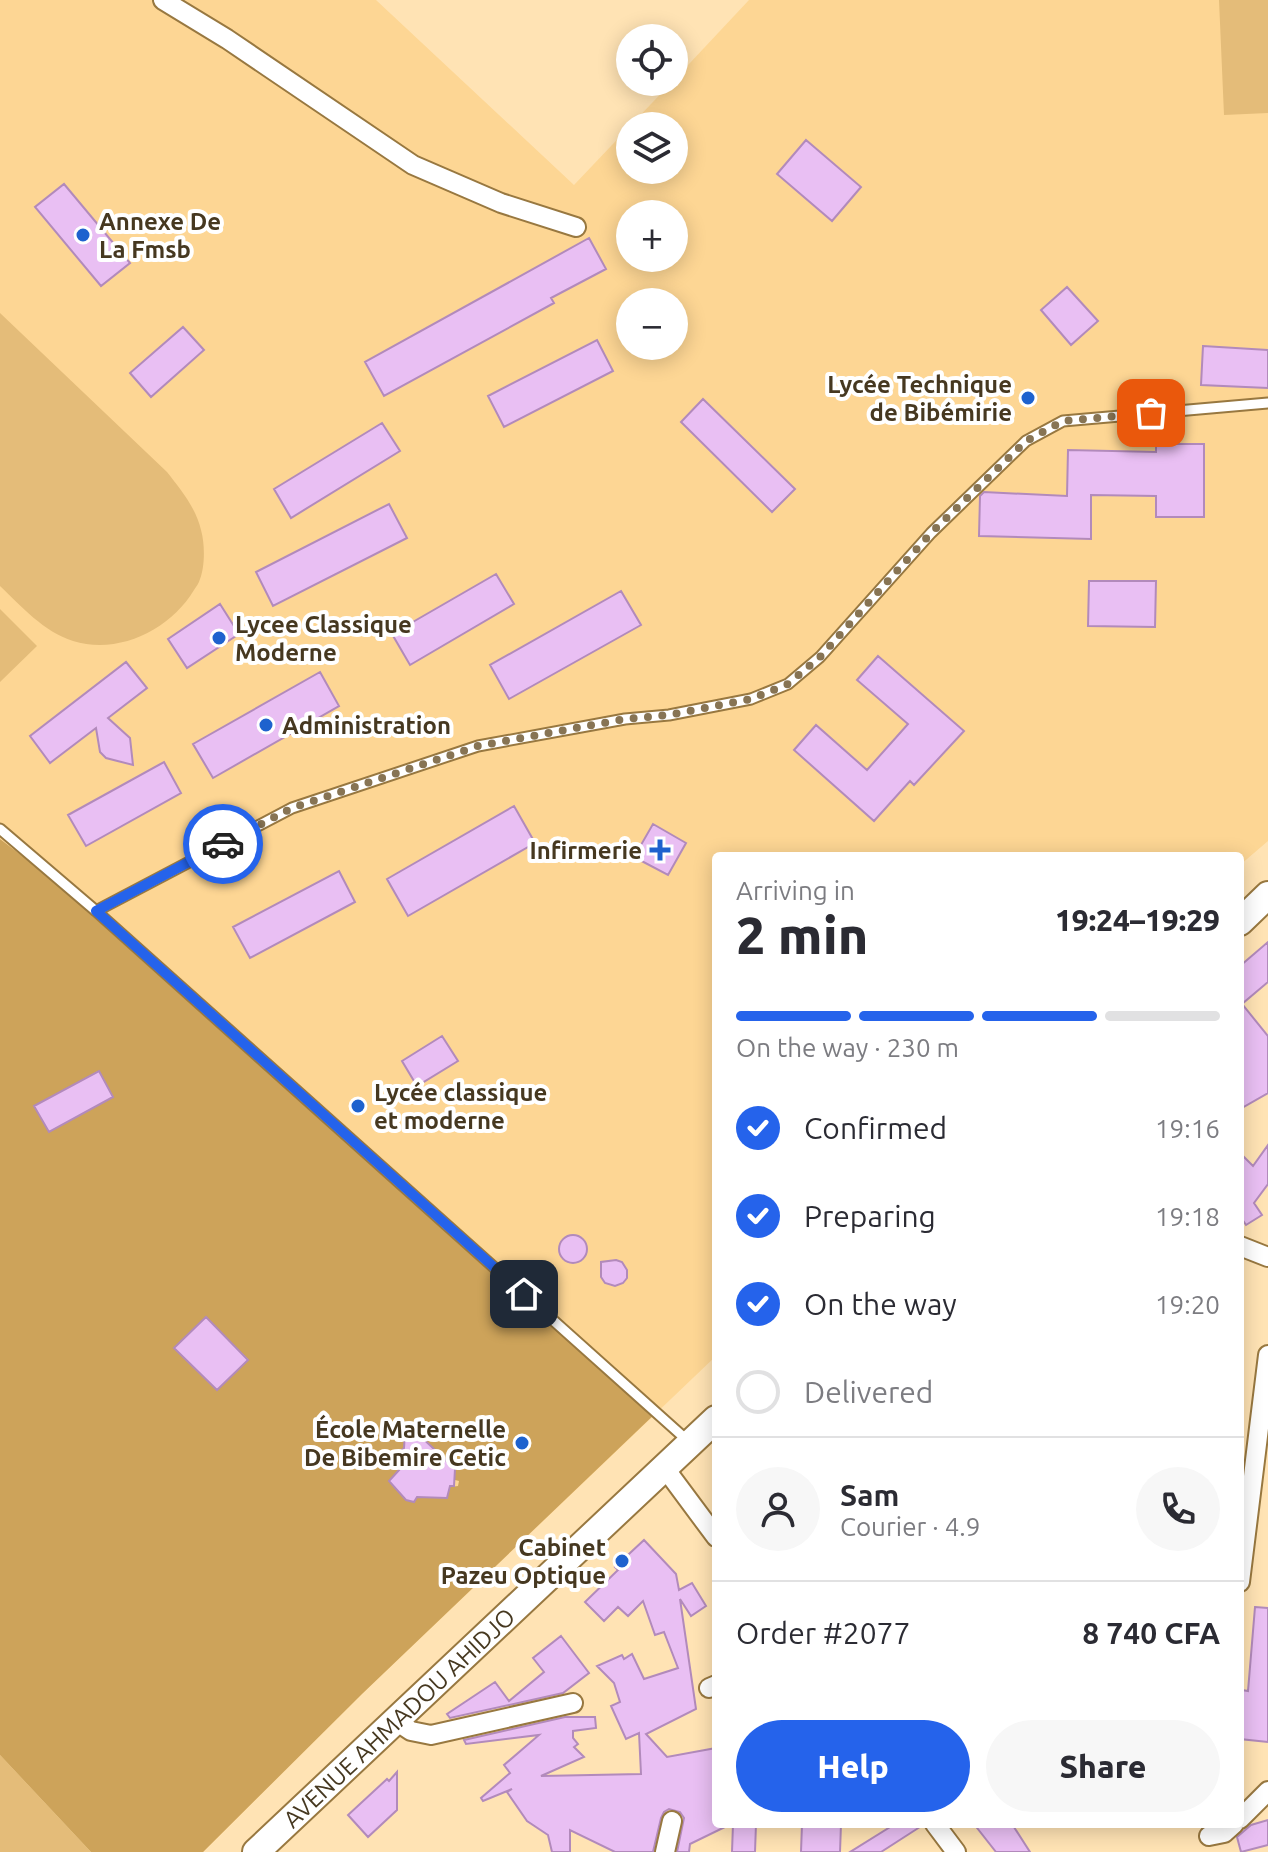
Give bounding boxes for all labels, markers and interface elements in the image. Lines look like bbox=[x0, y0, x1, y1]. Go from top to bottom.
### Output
map controls bbox=[616, 24, 688, 360]
button: locate bbox=[616, 24, 688, 96]
button: layers bbox=[616, 112, 688, 184]
button: + bbox=[616, 200, 688, 272]
place label: Annexe De La Fmsb bbox=[99, 208, 221, 263]
marker: Annexe De La Fmsb bbox=[74, 226, 92, 244]
button: − bbox=[616, 288, 688, 360]
place label: Lycée Technique de Bibémirie bbox=[827, 371, 1012, 426]
pin bbox=[1117, 379, 1185, 447]
marker: Lycée Technique de Bibémirie bbox=[1019, 389, 1037, 407]
icon: bag bbox=[1129, 391, 1173, 435]
place label: Lycee Classique Moderne bbox=[235, 611, 412, 666]
marker: Lycee Classique Moderne bbox=[210, 629, 228, 647]
place label: Administration bbox=[282, 712, 451, 739]
marker: Administration bbox=[257, 716, 275, 734]
courier bbox=[183, 804, 263, 884]
icon: car bbox=[201, 822, 245, 866]
place label: Infirmerie bbox=[530, 837, 642, 864]
marker: Infirmerie bbox=[649, 839, 671, 861]
text: Arriving in bbox=[736, 876, 855, 905]
text: 19:24–19:29 bbox=[1055, 903, 1220, 937]
text: 2 min bbox=[736, 906, 868, 964]
text: On the way · 230 m bbox=[736, 1033, 959, 1062]
place label: Lycée classique et moderne bbox=[374, 1079, 547, 1134]
marker: Lycée classique et moderne bbox=[349, 1097, 367, 1115]
icon: check bbox=[736, 1106, 780, 1150]
text: Confirmed bbox=[804, 1111, 947, 1145]
text: 19:16 bbox=[1155, 1114, 1220, 1143]
icon: check bbox=[736, 1194, 780, 1238]
text: Preparing bbox=[804, 1199, 936, 1233]
text: 19:18 bbox=[1155, 1202, 1220, 1231]
pin bbox=[490, 1260, 558, 1328]
icon: home bbox=[502, 1272, 546, 1316]
icon: check bbox=[736, 1282, 780, 1326]
text: On the way bbox=[804, 1287, 957, 1321]
text: 19:20 bbox=[1155, 1290, 1220, 1319]
text: Delivered bbox=[804, 1375, 933, 1409]
place label: École Maternelle De Bibemire Cetic bbox=[304, 1414, 506, 1471]
marker: École Maternelle De Bibemire Cetic bbox=[513, 1434, 531, 1452]
button: person bbox=[736, 1467, 820, 1551]
button: phone bbox=[1136, 1467, 1220, 1551]
text: Sam bbox=[840, 1478, 899, 1512]
text: Courier · 4.9 bbox=[840, 1512, 980, 1541]
place label: Cabinet Pazeu Optique bbox=[441, 1534, 606, 1589]
marker: Cabinet Pazeu Optique bbox=[613, 1552, 631, 1570]
street label: AVENUE AHMADOU AHIDJO bbox=[278, 1602, 520, 1833]
text: Order #2077 bbox=[736, 1616, 910, 1650]
text: 8 740 CFA bbox=[1082, 1616, 1220, 1650]
button: Help bbox=[736, 1720, 970, 1812]
button: Share bbox=[986, 1720, 1220, 1812]

